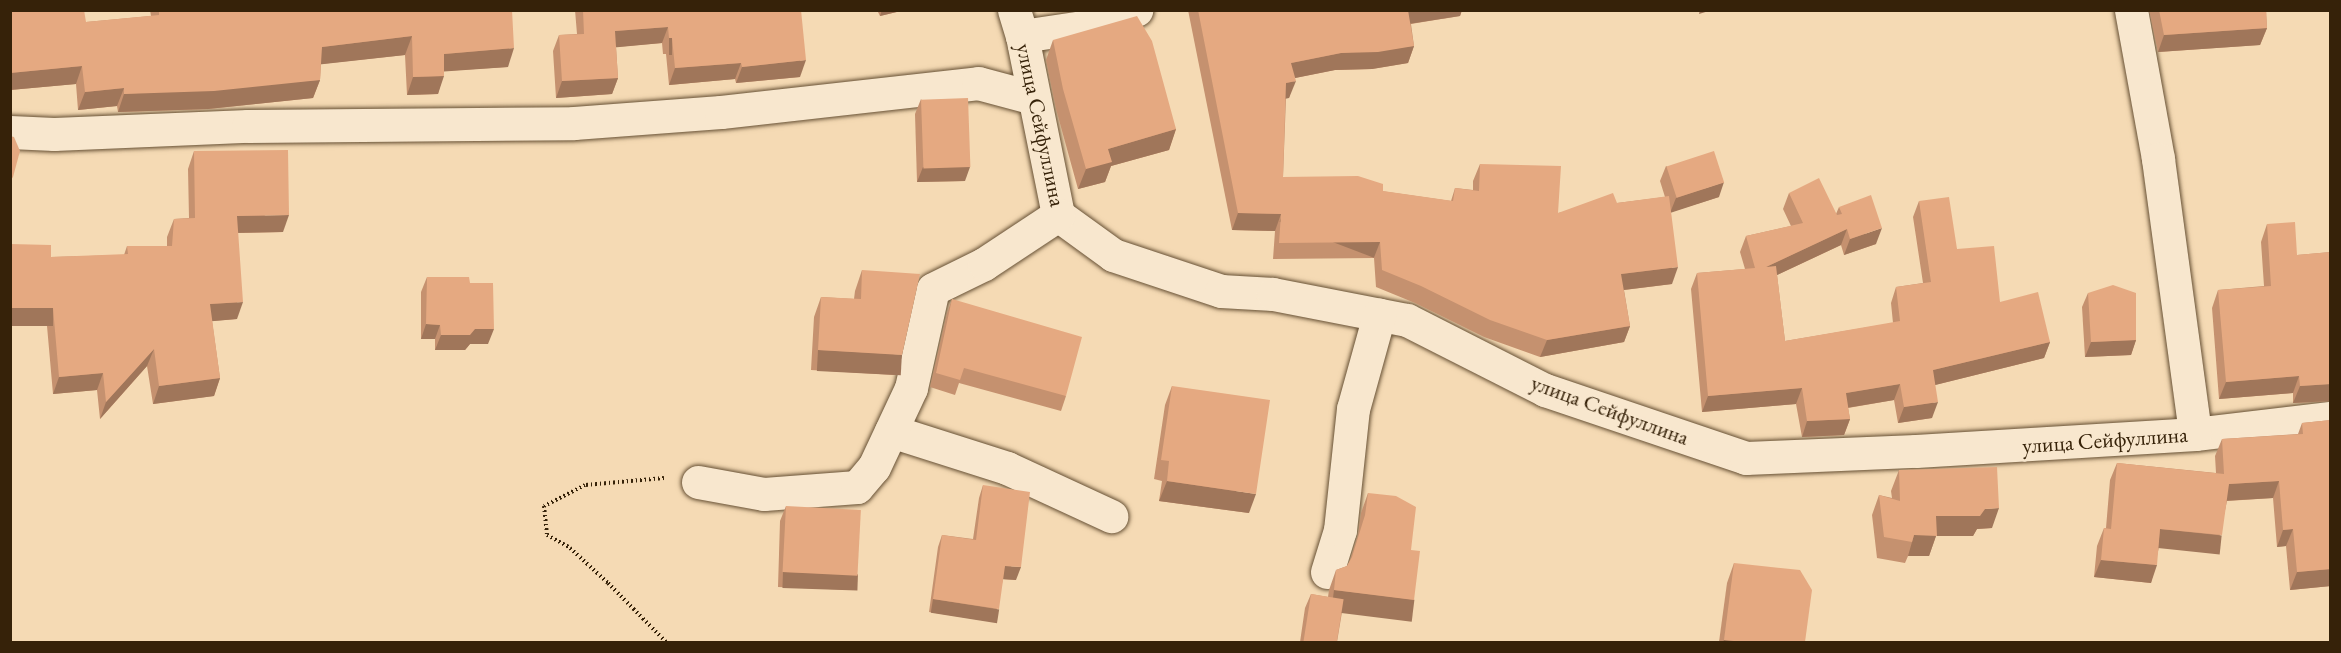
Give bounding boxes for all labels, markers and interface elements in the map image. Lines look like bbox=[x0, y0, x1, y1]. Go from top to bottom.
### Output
street label: улица Сейфуллина bbox=[1011, 41, 1071, 209]
street label: улица Сейфуллина bbox=[1527, 369, 1693, 451]
street label: улица Сейфуллина bbox=[2021, 421, 2189, 459]

